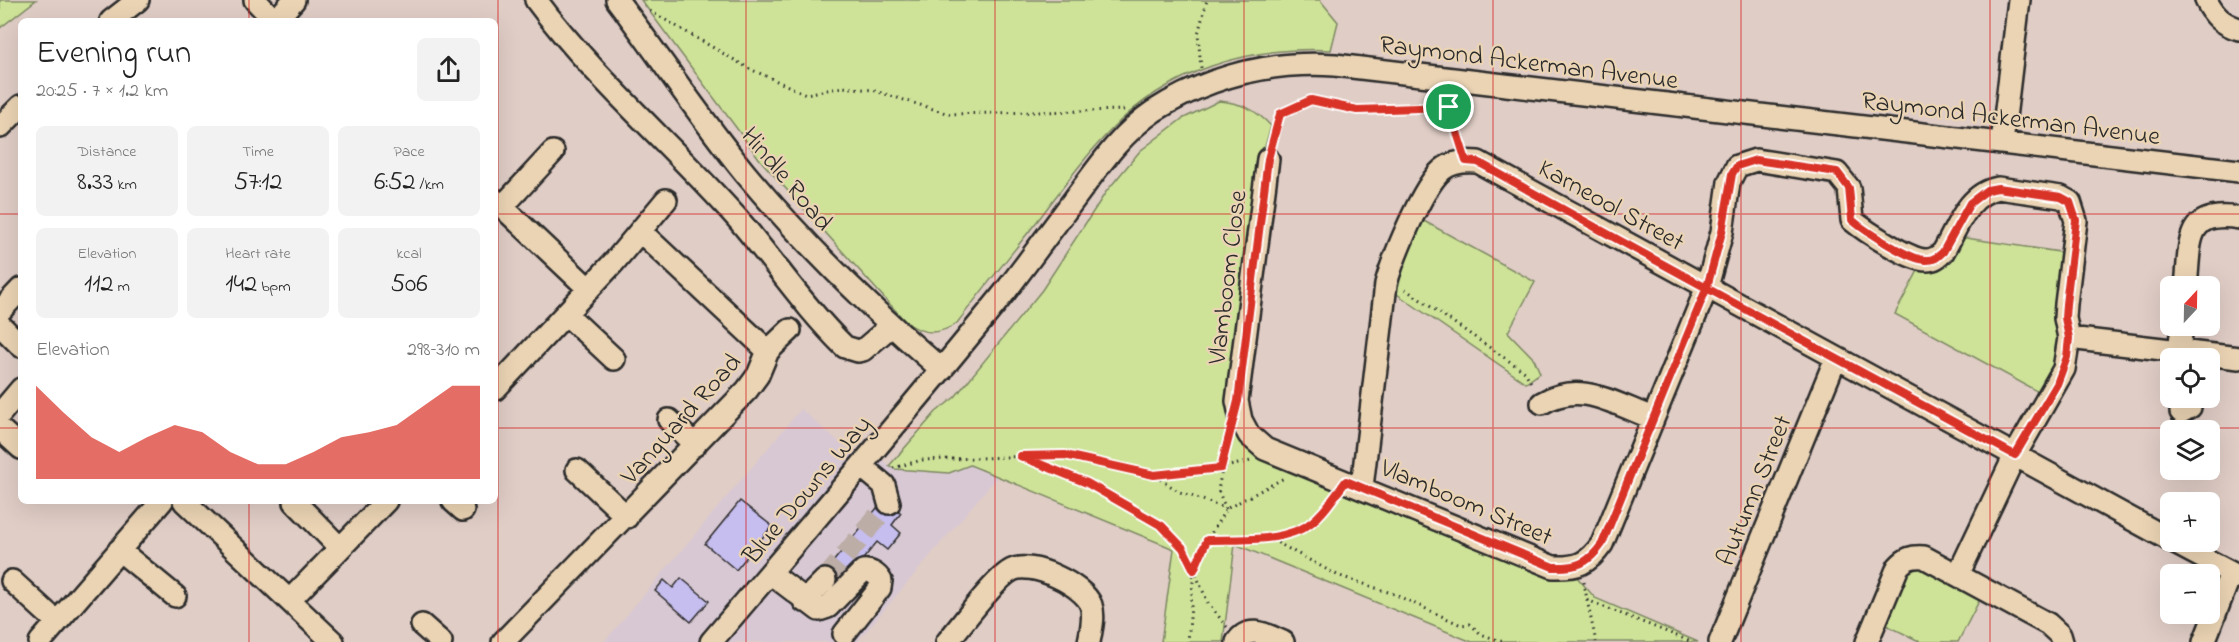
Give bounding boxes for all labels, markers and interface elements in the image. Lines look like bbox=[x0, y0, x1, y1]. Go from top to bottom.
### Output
street label: Raymond Ackerman Avenue bbox=[1377, 27, 1680, 101]
text: Evening run bbox=[36, 30, 191, 78]
button: share bbox=[417, 38, 480, 101]
text: 20:25 · 7 × 1.2 km bbox=[36, 77, 168, 106]
pin bbox=[1423, 81, 1474, 132]
street label: Raymond Ackerman Avenue bbox=[1859, 83, 2162, 157]
icon: arrive bbox=[1432, 90, 1465, 123]
street label: Hindle Road bbox=[731, 119, 841, 241]
text: Distance bbox=[78, 140, 136, 164]
text: Time bbox=[242, 140, 274, 164]
text: Pace bbox=[393, 140, 425, 164]
street label: Karneool Street bbox=[1531, 151, 1691, 263]
text: 8.33 bbox=[77, 164, 114, 202]
text: 57:12 bbox=[234, 164, 282, 202]
text: 6:52 bbox=[374, 164, 416, 202]
text: km bbox=[114, 173, 137, 197]
text: /km bbox=[416, 173, 444, 197]
street label: Vlamboom Close bbox=[1199, 188, 1259, 368]
text: Elevation bbox=[78, 242, 136, 266]
text: Heart rate bbox=[225, 242, 291, 266]
text: kcal bbox=[396, 242, 422, 266]
text: 112 bbox=[84, 266, 114, 304]
text: 142 bbox=[225, 266, 257, 304]
text: 506 bbox=[390, 266, 428, 304]
text: m bbox=[114, 275, 130, 299]
text: bpm bbox=[257, 275, 291, 299]
north arrow bbox=[2160, 276, 2220, 336]
map controls bbox=[2160, 276, 2220, 624]
text: Elevation bbox=[36, 336, 110, 365]
text: 298–310 m bbox=[407, 336, 480, 365]
street label: Vanguard Road bbox=[612, 346, 752, 495]
button: locate bbox=[2160, 348, 2220, 408]
street label: Blue Downs Way bbox=[734, 408, 882, 574]
street label: Autumn Street bbox=[1708, 410, 1803, 572]
button: layers bbox=[2160, 420, 2220, 480]
street label: Vlamboom Street bbox=[1373, 450, 1558, 557]
button: + bbox=[2160, 492, 2220, 552]
button: − bbox=[2160, 564, 2220, 624]

